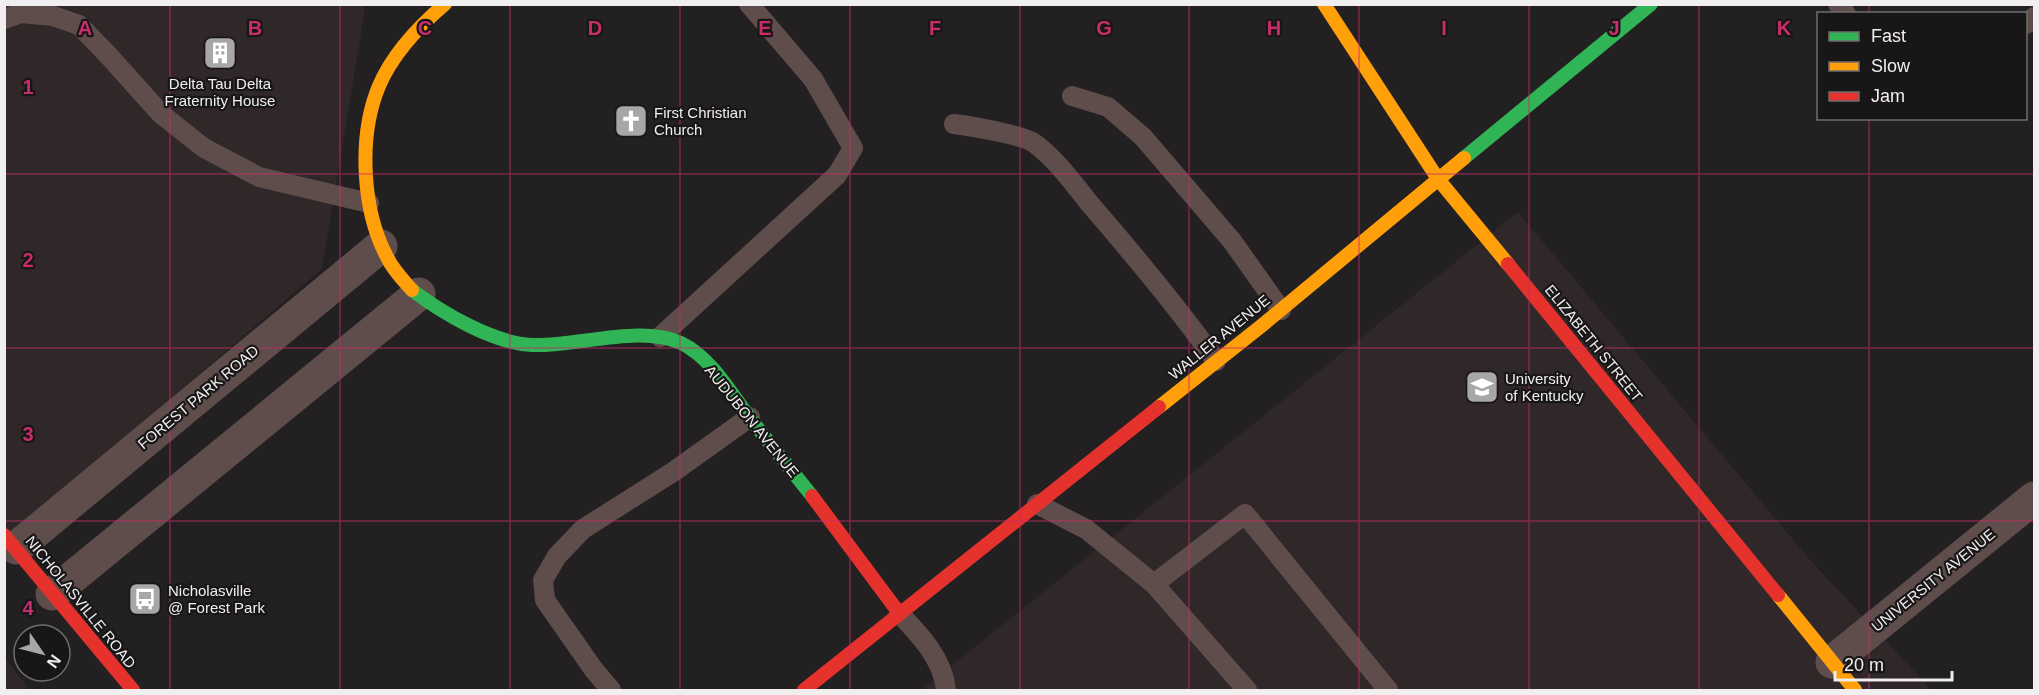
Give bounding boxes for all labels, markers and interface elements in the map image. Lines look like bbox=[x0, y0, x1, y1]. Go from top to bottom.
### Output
legend bbox=[1817, 12, 2027, 120]
text: A bbox=[78, 17, 92, 39]
text: B bbox=[248, 17, 262, 39]
text: C bbox=[418, 17, 432, 39]
text: D bbox=[588, 17, 602, 39]
text: E bbox=[758, 17, 772, 39]
text: F bbox=[929, 17, 941, 39]
text: G bbox=[1096, 17, 1112, 39]
text: H bbox=[1267, 17, 1281, 39]
text: I bbox=[1441, 17, 1447, 39]
text: J bbox=[1608, 17, 1620, 39]
text: K bbox=[1777, 17, 1792, 39]
text: Fast bbox=[1871, 26, 1906, 46]
building icon: Delta Tau Delta Fraternity House bbox=[202, 35, 238, 71]
text: Slow bbox=[1871, 56, 1911, 76]
place label: Delta Tau Delta Fraternity House bbox=[165, 75, 275, 109]
text: 1 bbox=[22, 76, 34, 98]
text: Jam bbox=[1871, 86, 1905, 106]
church icon: First Christian Church bbox=[613, 103, 649, 139]
place label: First Christian Church bbox=[654, 104, 747, 138]
text: 2 bbox=[22, 249, 34, 271]
street label: ELIZABETH STREET bbox=[1542, 281, 1646, 405]
street label: WALLER AVENUE bbox=[1165, 291, 1273, 383]
street label: FOREST PARK ROAD bbox=[134, 342, 262, 452]
street label: AUDUBON AVENUE bbox=[702, 362, 802, 480]
school or university icon: University of Kentucky bbox=[1464, 369, 1500, 405]
place label: University of Kentucky bbox=[1505, 370, 1584, 404]
text: 3 bbox=[22, 423, 34, 445]
street label: UNIVERSITY AVENUE bbox=[1868, 525, 1998, 635]
street label: NICHOLASVILLE ROAD bbox=[22, 532, 140, 672]
bus stop icon: Nicholasville @ Forest Park bbox=[127, 581, 163, 617]
place label: Nicholasville @ Forest Park bbox=[168, 582, 265, 616]
text: 4 bbox=[22, 597, 34, 619]
north arrow bbox=[12, 623, 72, 683]
scale bar bbox=[1835, 644, 1952, 682]
text: 20 m bbox=[1844, 655, 1884, 675]

